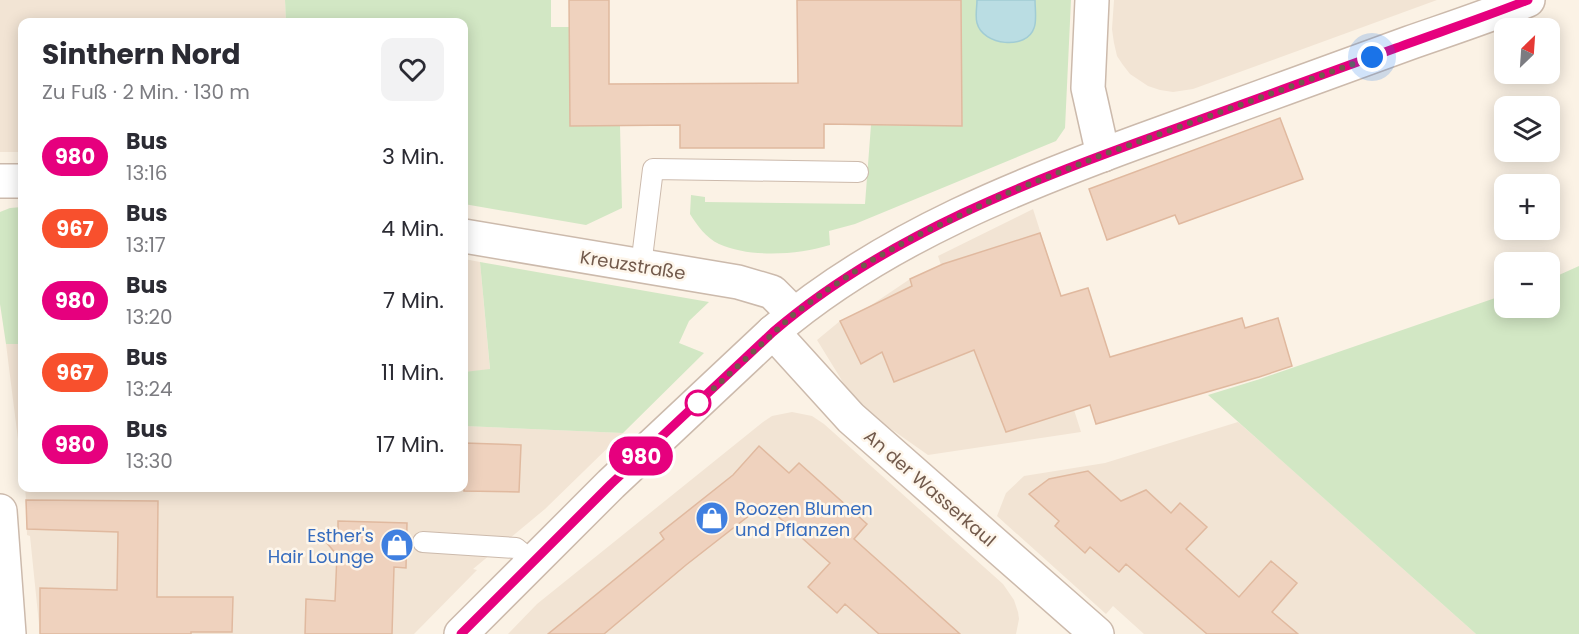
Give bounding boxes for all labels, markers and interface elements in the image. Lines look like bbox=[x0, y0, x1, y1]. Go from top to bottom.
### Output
north arrow bbox=[1494, 18, 1560, 84]
map controls bbox=[1494, 18, 1560, 318]
text: Sinthern Nord bbox=[42, 35, 241, 74]
button: heart bbox=[381, 38, 444, 101]
your location bbox=[1357, 42, 1387, 72]
text: Zu Fuß · 2 Min. · 130 m bbox=[42, 78, 250, 106]
button: layers bbox=[1494, 96, 1560, 162]
text: Bus bbox=[126, 126, 168, 157]
text: 3 Min. bbox=[382, 141, 444, 172]
text: 980 bbox=[55, 142, 95, 171]
text: 13:16 bbox=[126, 159, 168, 187]
button: + bbox=[1494, 174, 1560, 240]
text: Bus bbox=[126, 198, 168, 229]
text: 4 Min. bbox=[381, 213, 444, 244]
text: 967 bbox=[56, 214, 94, 243]
text: 13:17 bbox=[126, 231, 166, 259]
street label: Kreuzstraße bbox=[578, 244, 688, 286]
button: − bbox=[1494, 252, 1560, 318]
text: Bus bbox=[126, 270, 168, 301]
text: 7 Min. bbox=[383, 285, 444, 316]
text: 980 bbox=[55, 286, 95, 315]
text: 13:20 bbox=[126, 303, 173, 331]
text: Bus bbox=[126, 342, 168, 373]
text: 11 Min. bbox=[381, 357, 444, 388]
text: 967 bbox=[56, 358, 94, 387]
text: 13:24 bbox=[126, 375, 173, 403]
unlabelled marker bbox=[685, 390, 711, 416]
text: Bus bbox=[126, 414, 168, 445]
street label: An der Wasserkaul bbox=[859, 424, 1001, 552]
text: 17 Min. bbox=[376, 429, 444, 460]
text: 980 bbox=[55, 430, 95, 459]
line badge: 980 bbox=[606, 436, 676, 476]
text: 980 bbox=[621, 442, 661, 471]
text: 13:30 bbox=[126, 447, 173, 475]
place label: Roozen Blumen und Pflanzen bbox=[735, 496, 873, 542]
shop icon: Roozen Blumen und Pflanzen bbox=[694, 500, 730, 536]
place label: Esther's Hair Lounge bbox=[268, 523, 374, 569]
shop icon: Esther's Hair Lounge bbox=[379, 527, 415, 563]

